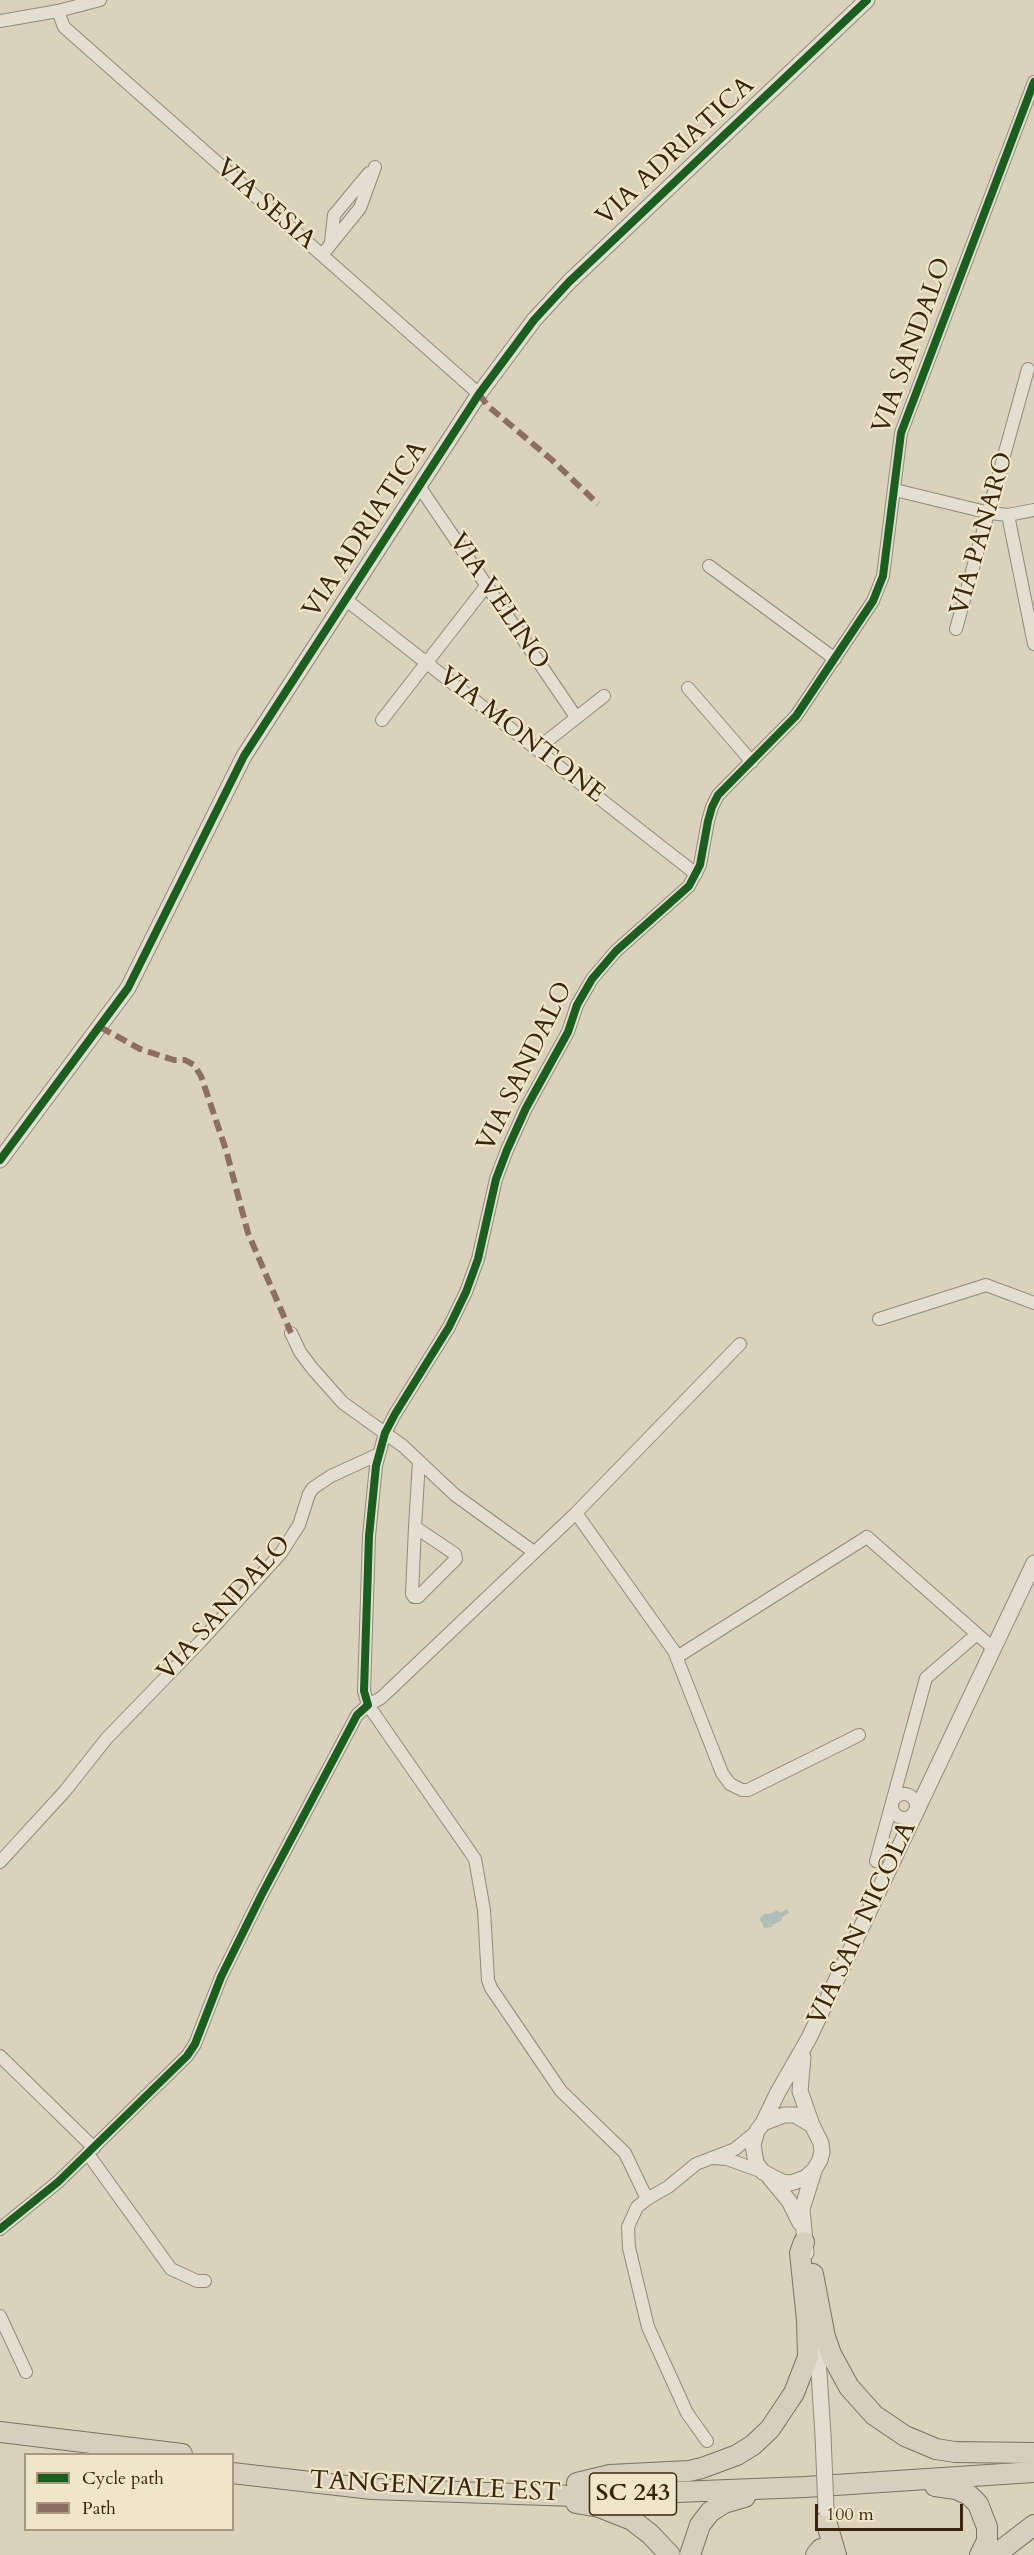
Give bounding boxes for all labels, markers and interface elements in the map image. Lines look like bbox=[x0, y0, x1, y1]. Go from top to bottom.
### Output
street label: VIA ADRIATICA bbox=[590, 71, 762, 233]
street label: VIA SESIA bbox=[208, 153, 322, 257]
street label: VIA SANDALO bbox=[867, 254, 959, 438]
street label: VIA ADRIATICA bbox=[297, 436, 435, 624]
street label: VIA PANARO bbox=[945, 449, 1021, 619]
street label: VIA VELINO bbox=[441, 528, 555, 676]
street label: VIA MONTONE bbox=[432, 661, 610, 811]
street label: VIA SANDALO bbox=[471, 977, 581, 1157]
street label: VIA SANDALO bbox=[152, 1530, 298, 1688]
street label: VIA SAN NICOLA bbox=[802, 1817, 924, 2031]
legend bbox=[24, 2453, 234, 2531]
text: Cycle path bbox=[82, 2466, 164, 2491]
street label: TANGENZIALE EST bbox=[309, 2466, 561, 2510]
road number: SC 243 bbox=[590, 2473, 676, 2515]
scale bar bbox=[818, 2492, 966, 2530]
text: Path bbox=[82, 2496, 116, 2521]
text: 100 m bbox=[826, 2502, 874, 2527]

